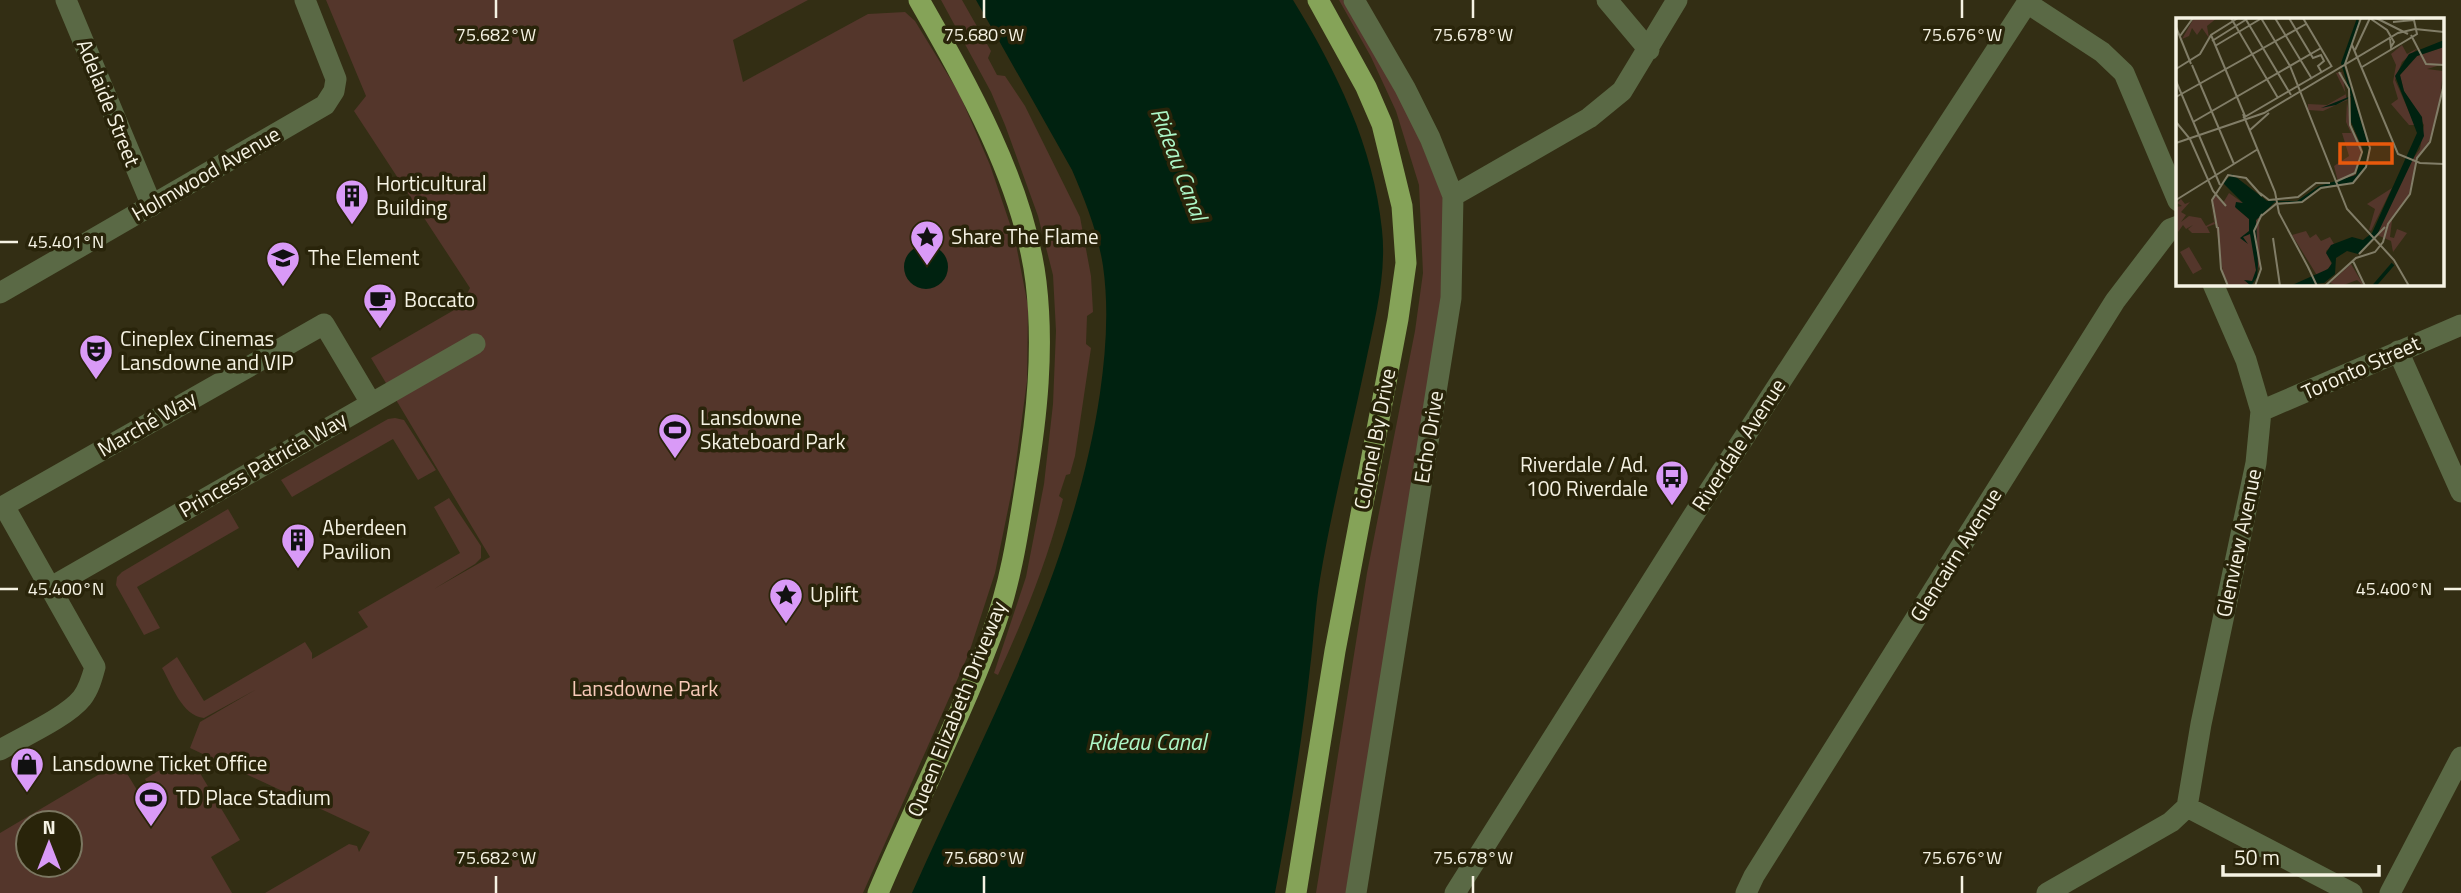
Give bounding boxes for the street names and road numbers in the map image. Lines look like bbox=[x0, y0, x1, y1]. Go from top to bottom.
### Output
street label: Adelaide Street bbox=[69, 34, 149, 172]
street label: Holmwood Avenue bbox=[125, 118, 286, 229]
street label: Toronto Street bbox=[2296, 326, 2426, 407]
street label: Colonel By Drive bbox=[1345, 366, 1403, 512]
street label: Riverdale Avenue bbox=[1683, 372, 1793, 517]
street label: Marché Way bbox=[91, 382, 202, 464]
street label: Echo Drive bbox=[1405, 388, 1451, 486]
street label: Princess Patricia Way bbox=[173, 403, 352, 525]
street label: Glenview Avenue bbox=[2207, 466, 2269, 620]
street label: Glencairn Avenue bbox=[1901, 481, 2009, 628]
street label: Queen Elizabeth Driveway bbox=[898, 596, 1014, 821]

